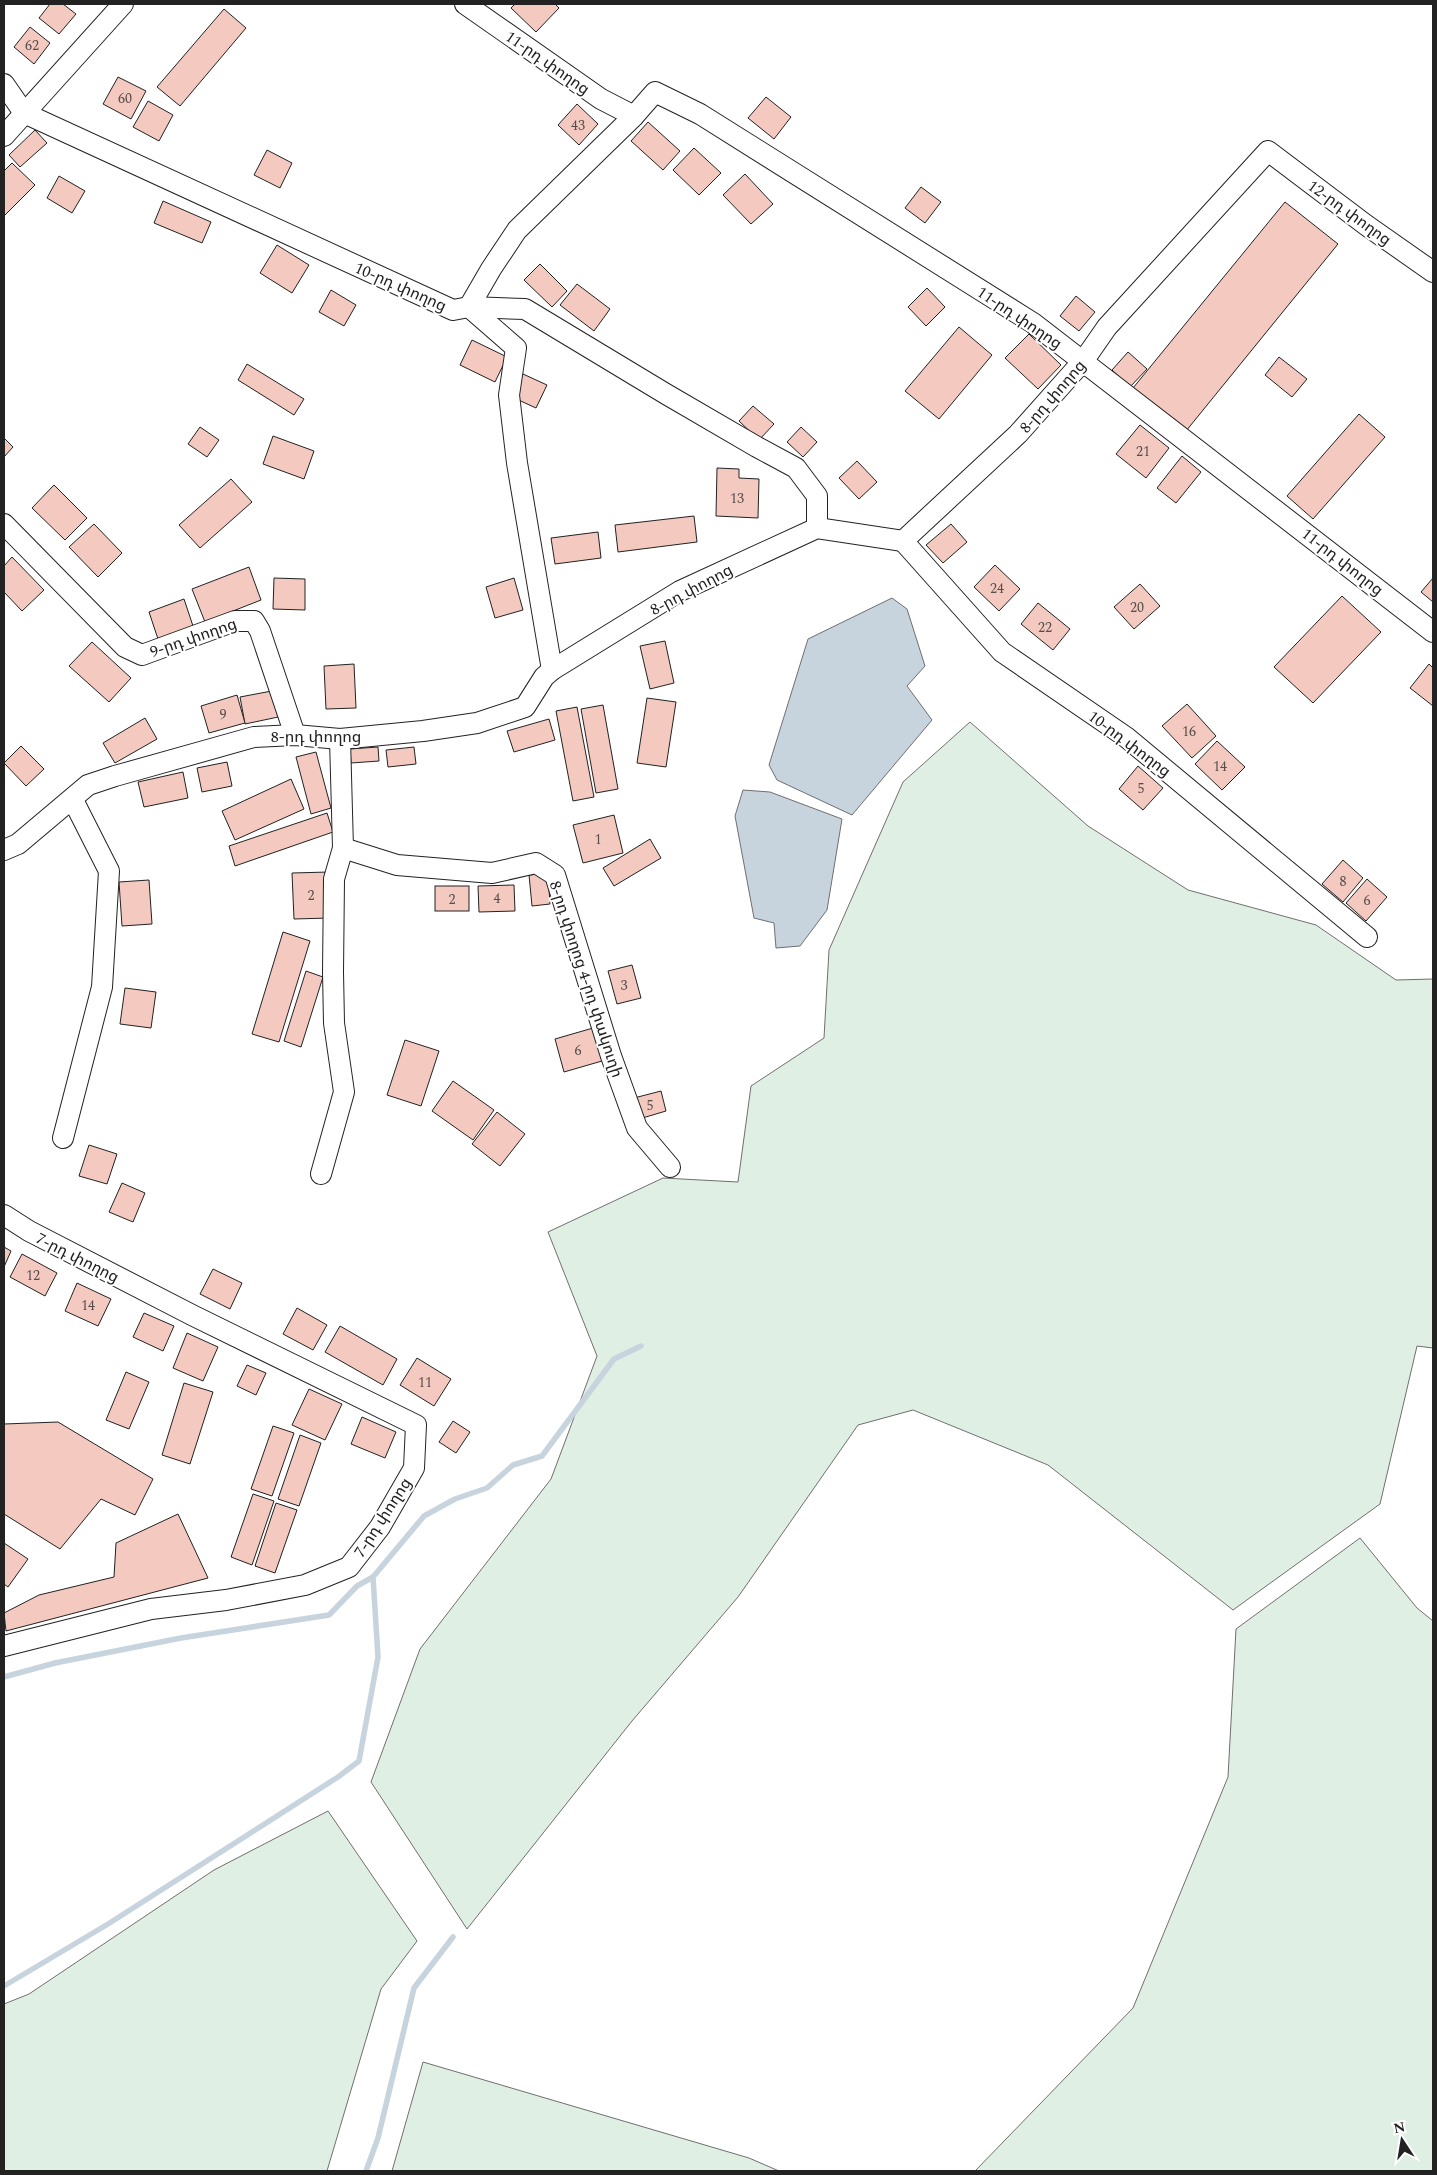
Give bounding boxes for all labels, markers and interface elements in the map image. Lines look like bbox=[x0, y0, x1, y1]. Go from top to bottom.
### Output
street label: 11-րդ փողոց bbox=[500, 25, 595, 101]
house number: 62 bbox=[25, 35, 39, 56]
house number: 60 bbox=[118, 88, 132, 109]
house number: 43 bbox=[571, 115, 585, 136]
street label: 12-րդ փողոց bbox=[1302, 174, 1396, 251]
street label: 10-րդ փողոց bbox=[351, 256, 451, 318]
street label: 11-րդ փողոց bbox=[972, 280, 1067, 355]
street label: 8-րդ փողոց bbox=[1014, 355, 1092, 439]
house number: 21 bbox=[1136, 441, 1150, 462]
house number: 13 bbox=[730, 488, 744, 509]
street label: 11-րդ փողոց bbox=[1296, 522, 1389, 602]
street label: 8-րդ փողոց bbox=[646, 558, 737, 622]
house number: 24 bbox=[990, 578, 1004, 599]
house number: 20 bbox=[1130, 597, 1144, 618]
street label: 9-րդ փողոց bbox=[147, 612, 240, 664]
house number: 22 bbox=[1038, 617, 1052, 638]
house number: 9 bbox=[220, 704, 227, 725]
street label: 10-րդ փողոց bbox=[1083, 705, 1176, 783]
house number: 16 bbox=[1182, 721, 1196, 742]
street label: 8-րդ փողոց bbox=[271, 725, 361, 749]
house number: 14 bbox=[1213, 756, 1227, 777]
house number: 5 bbox=[1138, 778, 1145, 799]
house number: 1 bbox=[595, 829, 602, 850]
house number: 8 bbox=[1340, 871, 1347, 892]
street label: 8-րդ փողոց 4-րդ փակուղի bbox=[543, 878, 629, 1081]
house number: 2 bbox=[308, 885, 315, 906]
house number: 4 bbox=[494, 888, 501, 909]
house number: 2 bbox=[449, 889, 456, 910]
house number: 6 bbox=[1364, 890, 1371, 911]
house number: 3 bbox=[621, 975, 628, 996]
house number: 6 bbox=[575, 1040, 582, 1061]
house number: 5 bbox=[647, 1095, 654, 1116]
street label: 7-րդ փողոց bbox=[32, 1227, 123, 1289]
house number: 12 bbox=[26, 1265, 40, 1286]
house number: 14 bbox=[81, 1295, 95, 1316]
house number: 11 bbox=[418, 1372, 432, 1393]
street label: 7-րդ փողոց bbox=[348, 1473, 418, 1562]
north arrow bbox=[1377, 2115, 1427, 2165]
text: N bbox=[1392, 2116, 1407, 2139]

